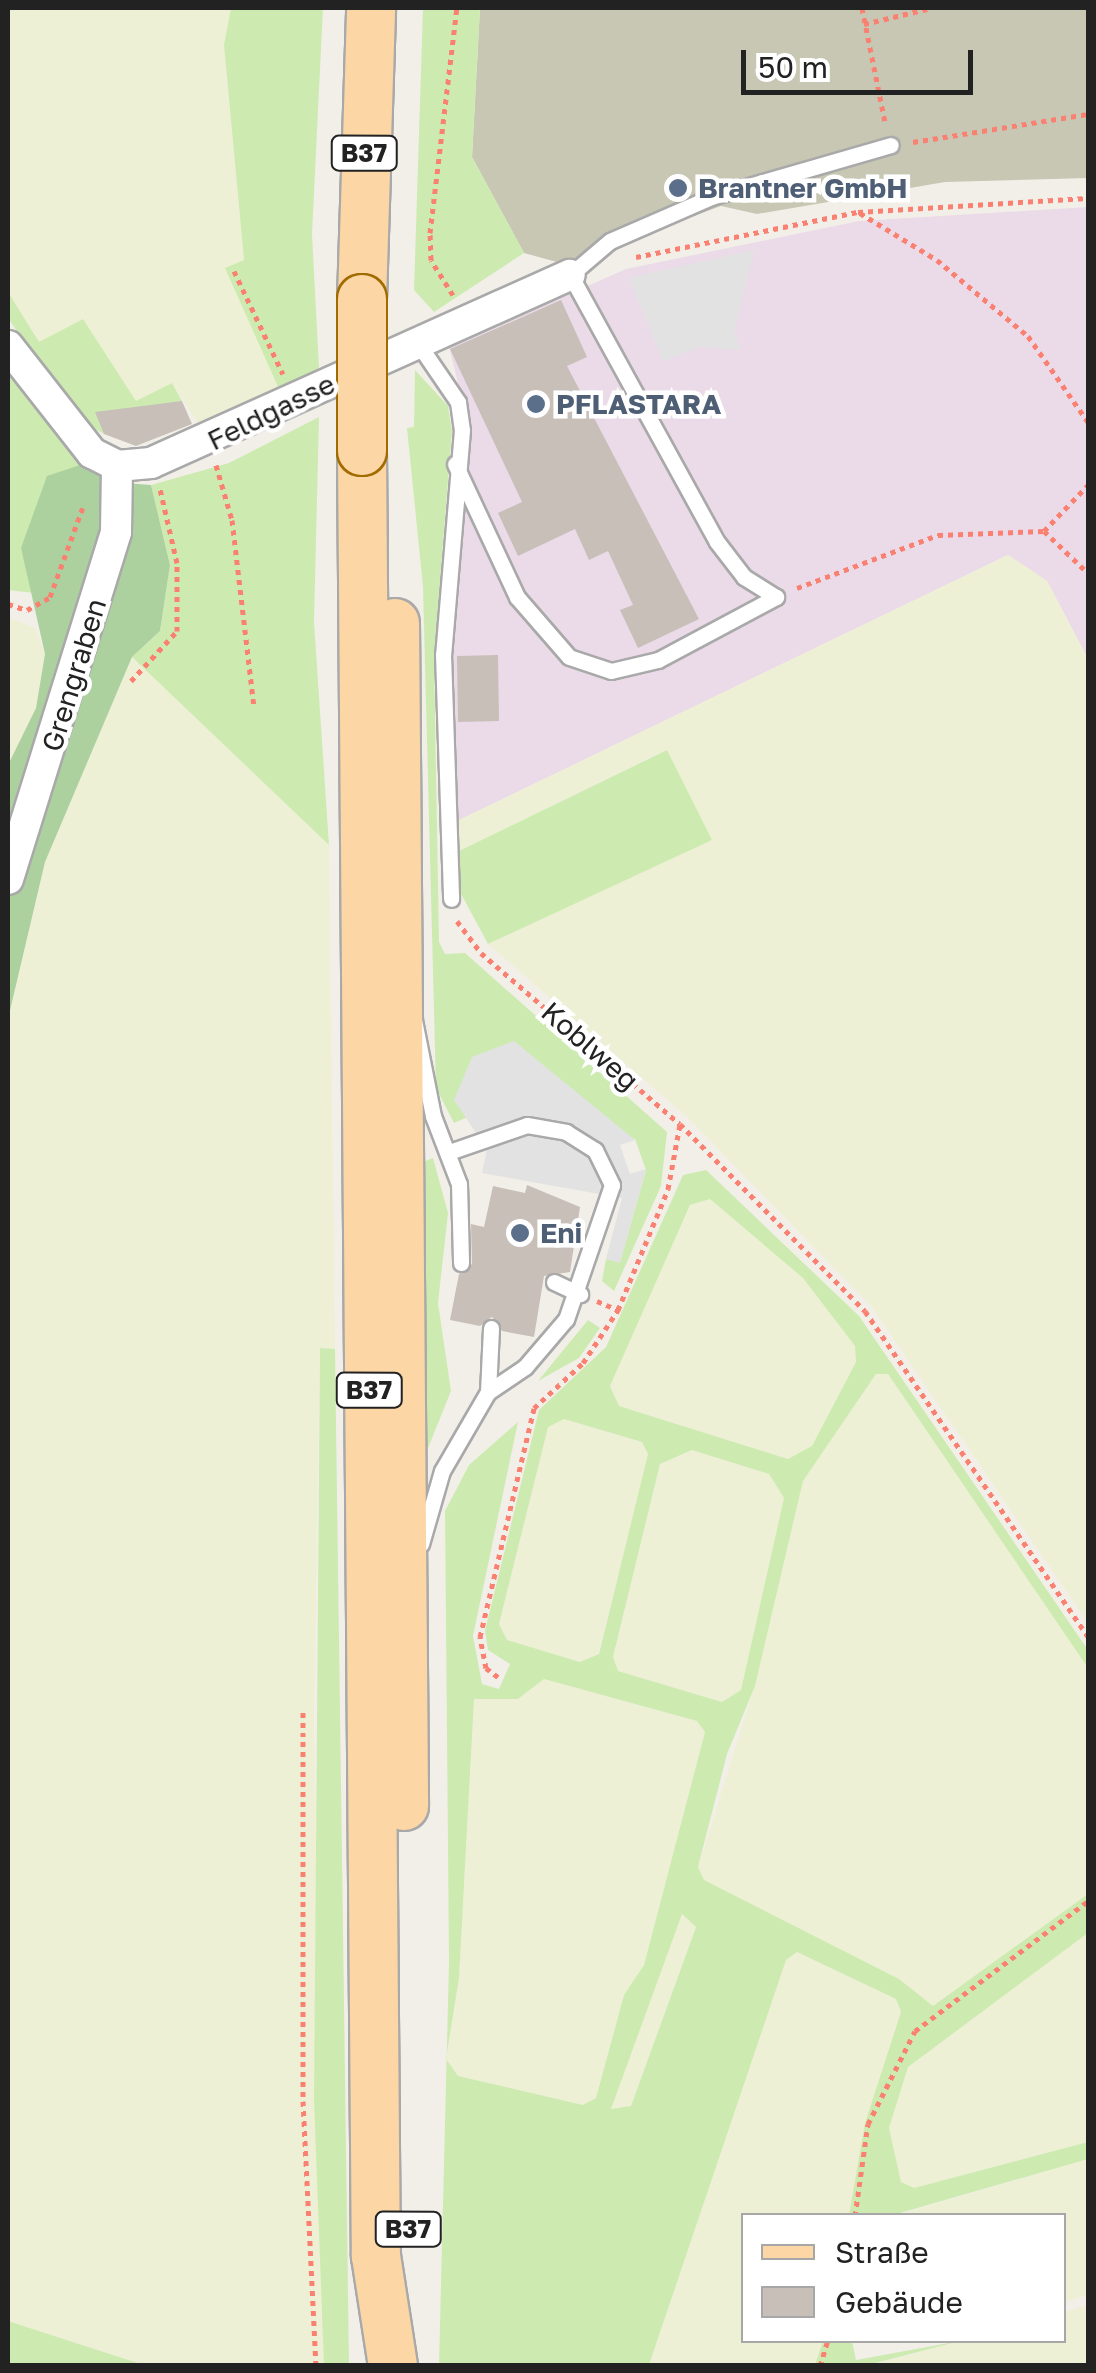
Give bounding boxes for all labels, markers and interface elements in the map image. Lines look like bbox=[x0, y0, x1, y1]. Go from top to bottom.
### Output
scale bar bbox=[746, 30, 978, 92]
text: 50 m bbox=[758, 49, 828, 85]
road number: B37 bbox=[329, 133, 399, 173]
place label: Brantner GmbH bbox=[698, 171, 908, 205]
marker: Brantner GmbH bbox=[667, 177, 689, 199]
street label: Feldgasse bbox=[202, 367, 340, 457]
place label: PFLASTARA bbox=[556, 387, 721, 421]
marker: PFLASTARA bbox=[525, 393, 547, 415]
street label: Grengraben bbox=[35, 594, 113, 756]
street label: Koblweg bbox=[535, 995, 645, 1097]
place label: Eni bbox=[540, 1216, 582, 1250]
marker: Eni bbox=[509, 1222, 531, 1244]
road number: B37 bbox=[334, 1370, 404, 1410]
road number: B37 bbox=[373, 2209, 443, 2249]
legend bbox=[741, 2213, 1066, 2343]
text: Straße bbox=[835, 2234, 929, 2270]
text: Gebäude bbox=[835, 2284, 963, 2320]

